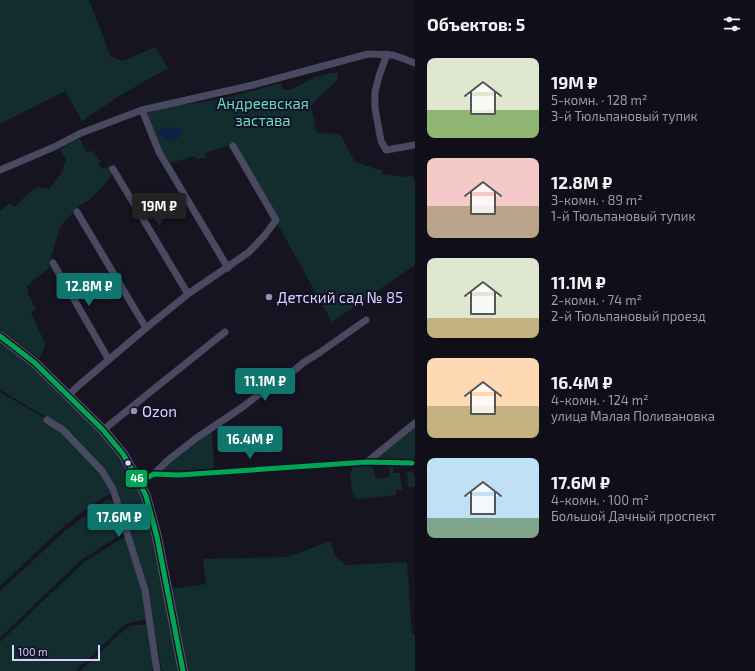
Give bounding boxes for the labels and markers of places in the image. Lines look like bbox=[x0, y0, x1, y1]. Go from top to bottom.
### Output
pin: 19M ₽ bbox=[131, 193, 187, 227]
pin: 12.8M ₽ bbox=[52, 273, 126, 307]
place label: Детский сад № 85 bbox=[277, 288, 403, 306]
marker: Детский сад № 85 bbox=[264, 292, 274, 302]
pin: 11.1M ₽ bbox=[228, 368, 302, 402]
place label: Ozon bbox=[142, 402, 177, 420]
marker: Ozon bbox=[129, 406, 139, 416]
pin: 16.4M ₽ bbox=[213, 426, 287, 460]
unlabelled marker bbox=[123, 458, 133, 468]
pin: 17.6M ₽ bbox=[82, 504, 156, 538]

